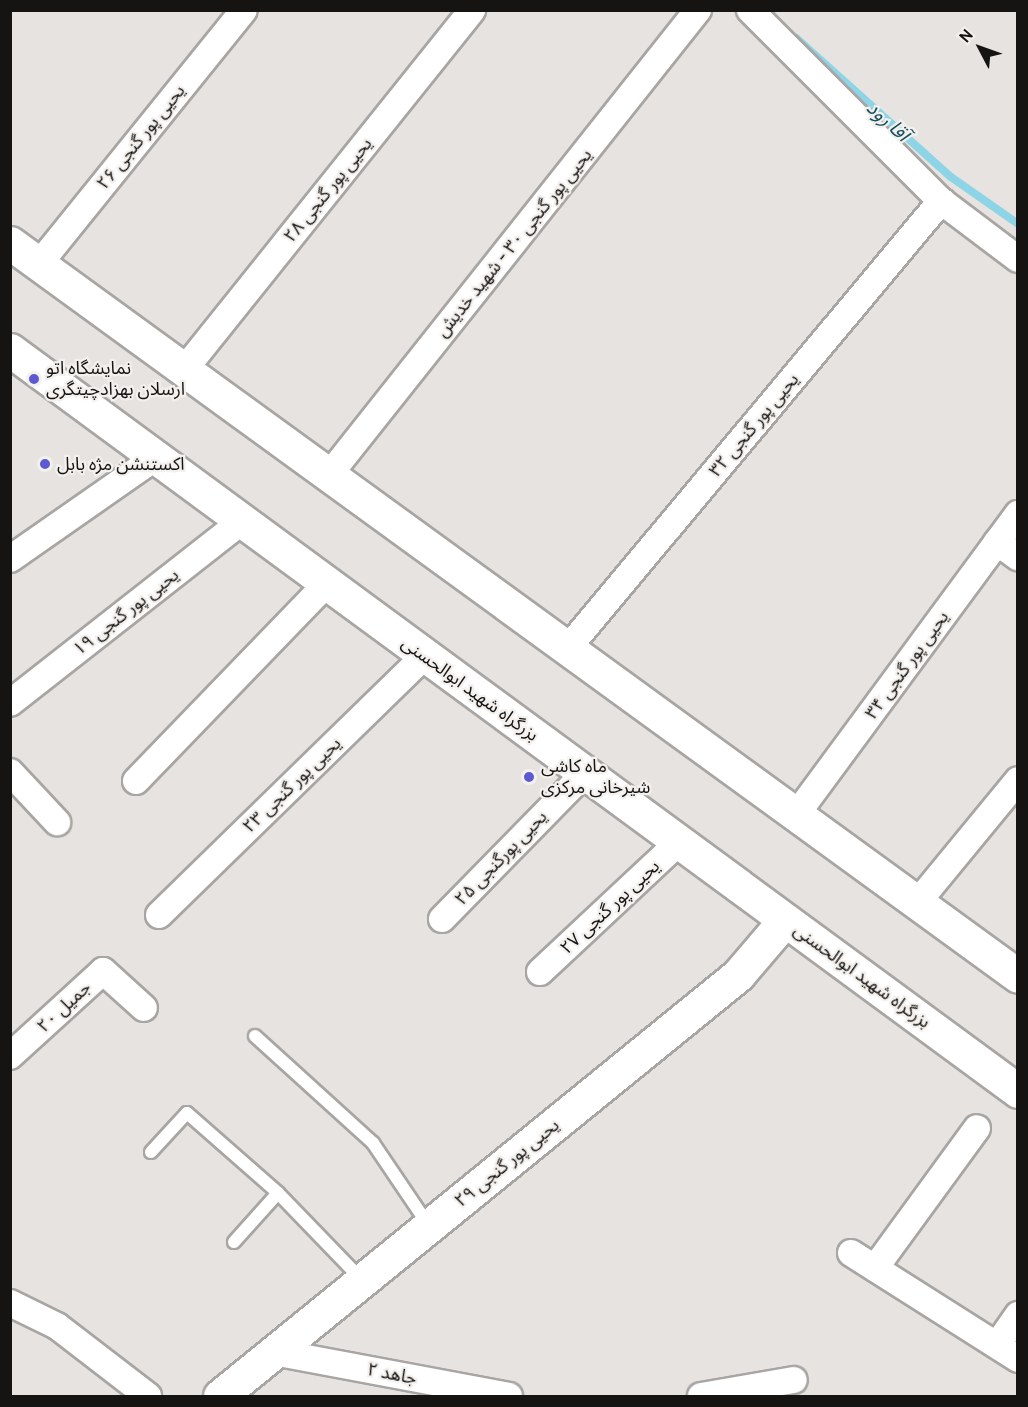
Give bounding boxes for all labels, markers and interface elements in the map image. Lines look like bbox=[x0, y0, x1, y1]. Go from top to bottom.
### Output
north arrow bbox=[950, 18, 1010, 78]
text: N bbox=[955, 25, 977, 46]
street label: یحیی پور گنجی ۲۶ bbox=[92, 80, 190, 194]
water label: آقا رود bbox=[862, 96, 914, 146]
street label: یحیی پور گنجی ۲۸ bbox=[279, 133, 377, 247]
street label: یحیی پور گنجی ۳۰ - شهید خدیش bbox=[431, 144, 597, 342]
place label: نمایشگاه اتو ارسلان بهزادچیتگری bbox=[46, 358, 185, 400]
street label: یحیی پور گنجی ۳۲ bbox=[704, 369, 804, 481]
marker: نمایشگاه اتو ارسلان بهزادچیتگری bbox=[27, 372, 41, 386]
place label: اکستنشن مژه بابل bbox=[57, 453, 185, 475]
marker: اکستنشن مژه بابل bbox=[38, 457, 52, 471]
street label: یحیی پور گنجی ۱۹ bbox=[69, 564, 183, 660]
street label: یحیی پور گنجی ۳۴ bbox=[861, 607, 953, 723]
street label: بزرگراه شهید ابوالحسنی bbox=[397, 632, 543, 746]
street label: یحیی پور گنجی ۲۳ bbox=[238, 733, 346, 837]
place label: ماه کاشی شیرخانی مرکزی bbox=[541, 756, 650, 798]
marker: ماه کاشی شیرخانی مرکزی bbox=[522, 770, 536, 784]
street label: یحیی پورگنجی ۲۵ bbox=[450, 806, 552, 910]
street label: یحیی پور گنجی ۲۷ bbox=[556, 855, 664, 959]
street label: بزرگراه شهید ابوالحسنی bbox=[789, 919, 935, 1033]
street label: جمیل ۲۰ bbox=[33, 977, 95, 1037]
street label: یحیی پور گنجی ۲۹ bbox=[450, 1114, 564, 1212]
street label: جاهد ۲ bbox=[365, 1359, 419, 1389]

